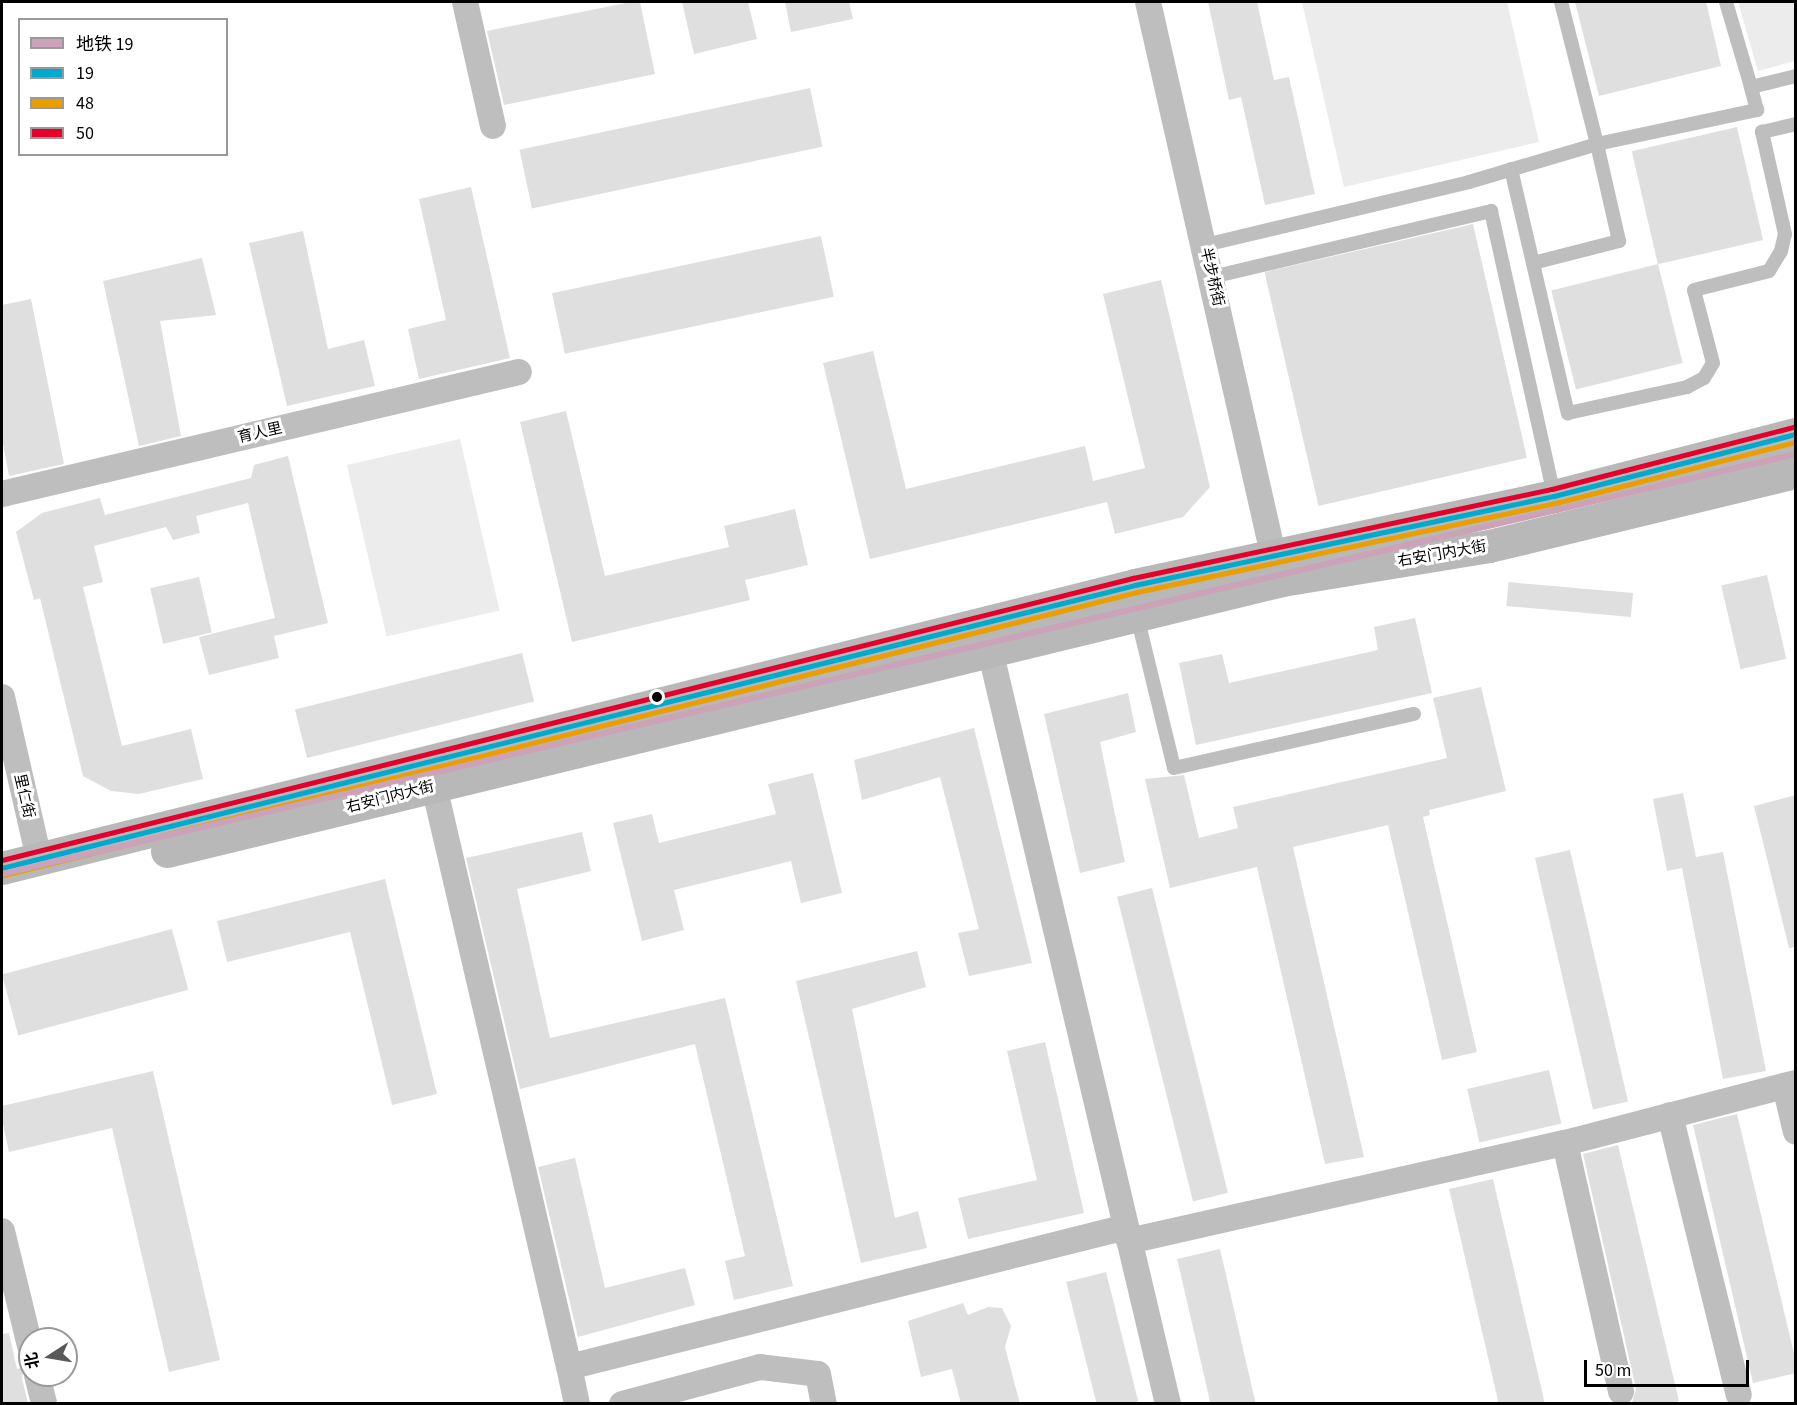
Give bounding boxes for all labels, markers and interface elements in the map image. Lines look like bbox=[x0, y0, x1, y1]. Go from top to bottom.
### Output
legend bbox=[18, 18, 228, 156]
text: 地铁 19 bbox=[76, 32, 134, 57]
text: 19 bbox=[76, 61, 94, 86]
text: 48 bbox=[76, 91, 94, 116]
text: 50 bbox=[76, 121, 94, 146]
street label: 半步桥街 bbox=[1196, 246, 1228, 308]
street label: 育人里 bbox=[236, 419, 284, 447]
street label: 右安门内大街 bbox=[1396, 537, 1488, 571]
unlabelled marker bbox=[651, 691, 663, 703]
street label: 里仁街 bbox=[10, 772, 38, 820]
street label: 右安门内大街 bbox=[344, 777, 436, 817]
north arrow bbox=[18, 1327, 78, 1387]
scale bar bbox=[1587, 1348, 1752, 1386]
text: 北 bbox=[20, 1350, 45, 1370]
text: 50 m bbox=[1595, 1358, 1631, 1383]

